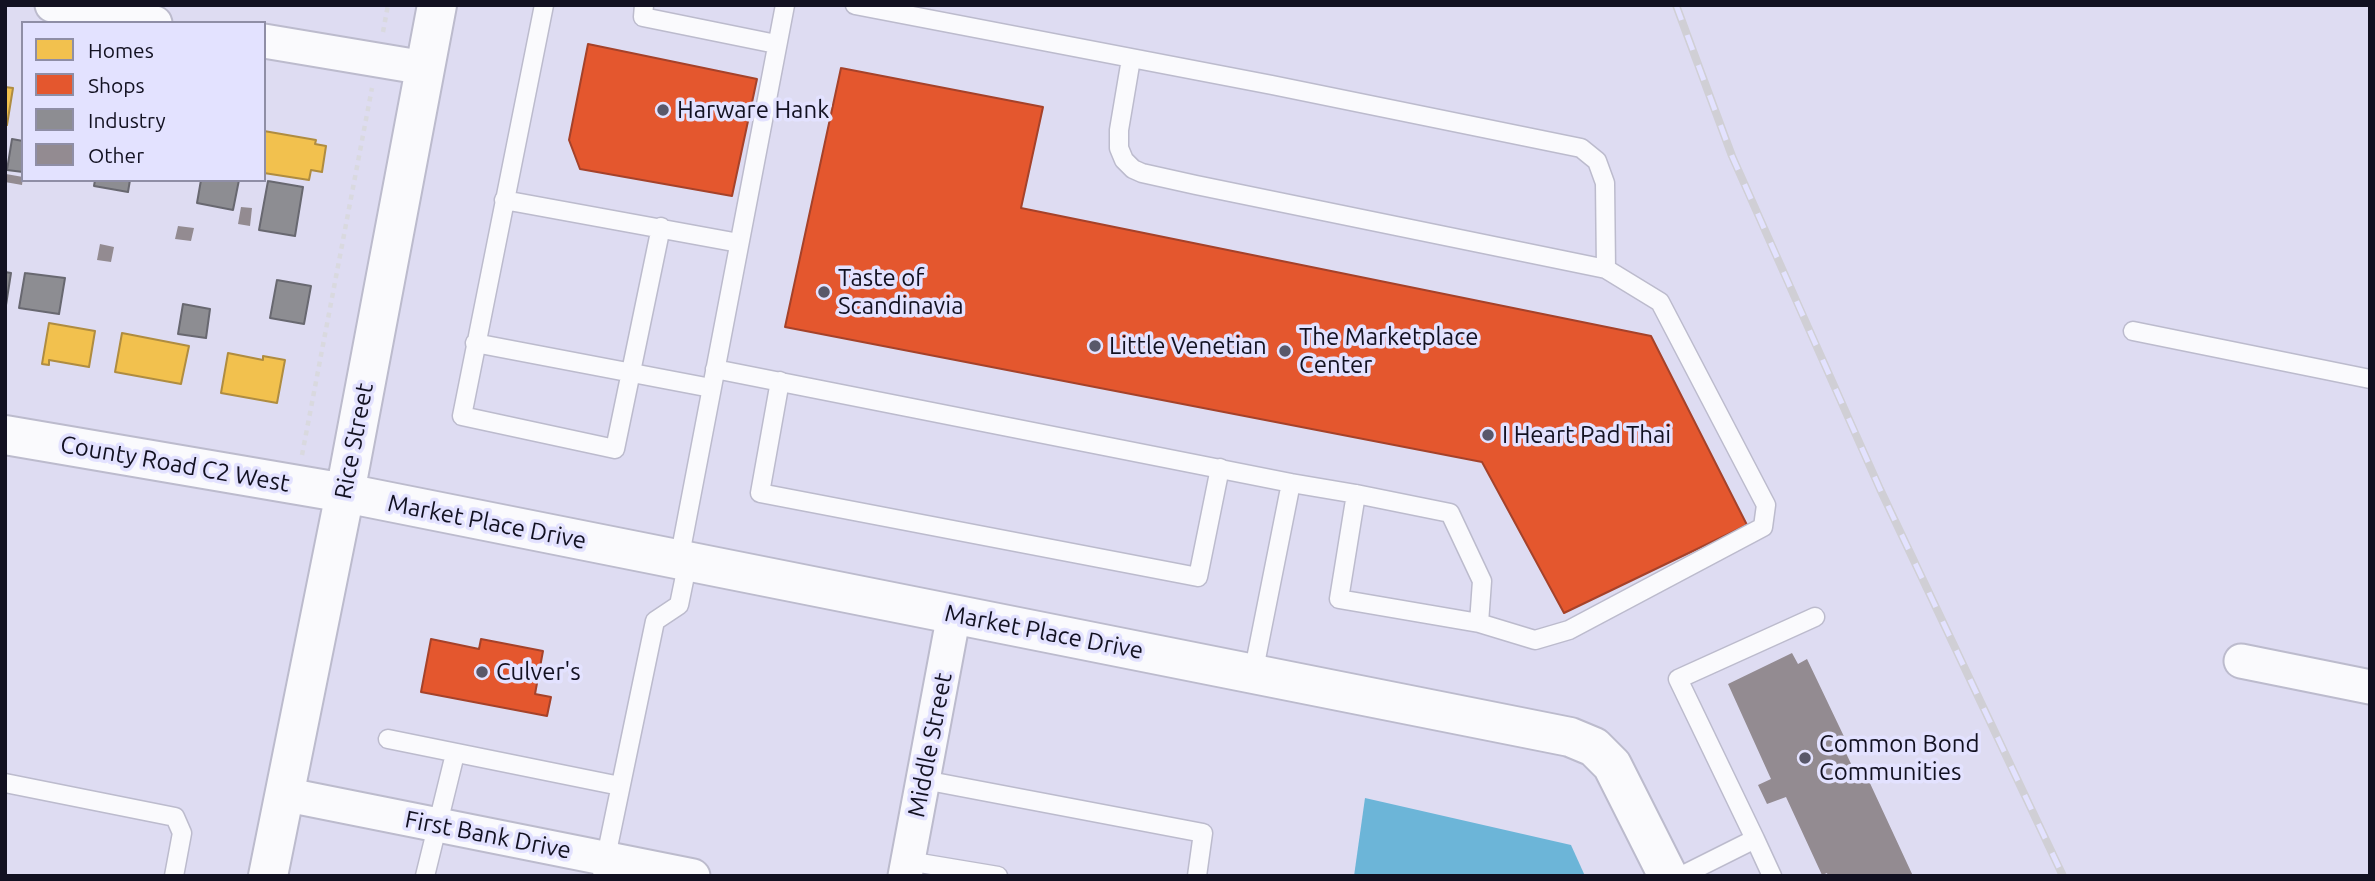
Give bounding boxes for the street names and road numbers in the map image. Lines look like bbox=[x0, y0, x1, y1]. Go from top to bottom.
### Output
street label: Rice Street bbox=[329, 381, 379, 501]
street label: County Road C2 West bbox=[58, 430, 292, 498]
street label: Market Place Drive bbox=[385, 489, 589, 555]
street label: Market Place Drive bbox=[942, 599, 1146, 665]
street label: Middle Street bbox=[902, 670, 958, 820]
street label: First Bank Drive bbox=[403, 805, 573, 865]

